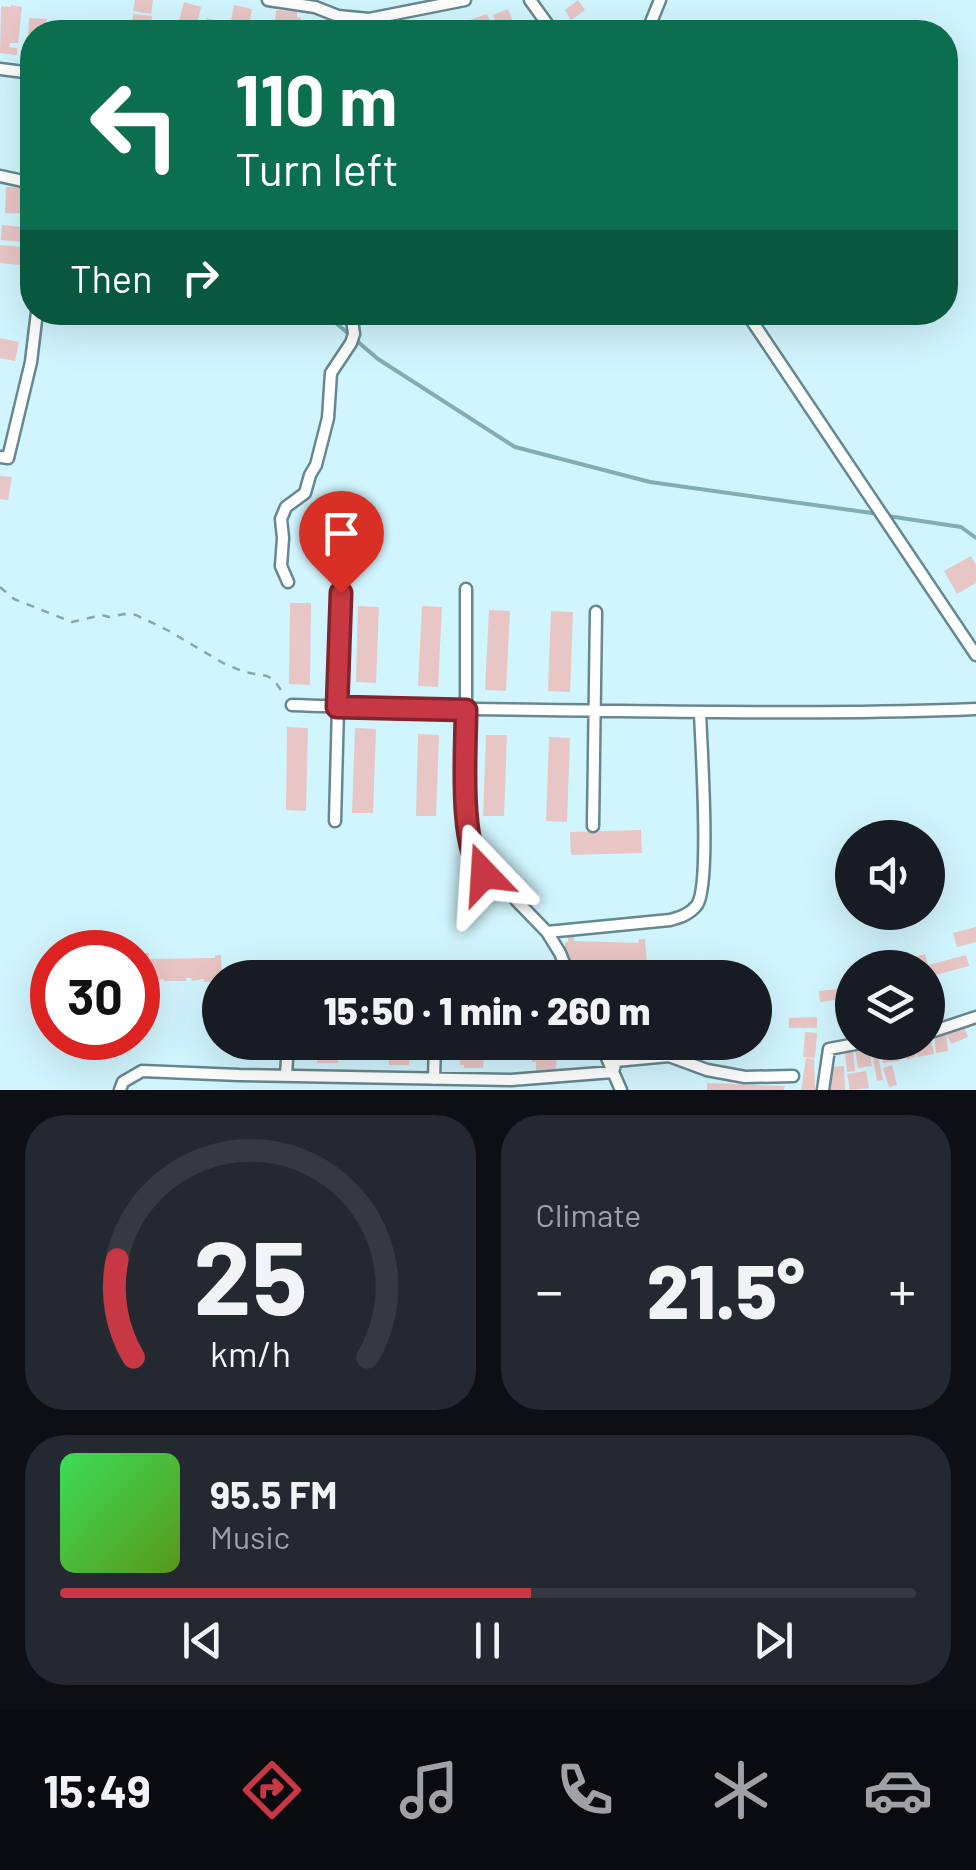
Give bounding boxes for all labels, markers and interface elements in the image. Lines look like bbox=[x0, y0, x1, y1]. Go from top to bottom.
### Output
text: 110 m bbox=[235, 56, 397, 140]
icon: left bbox=[70, 60, 200, 190]
text: Turn left bbox=[235, 141, 399, 195]
icon: right bbox=[173, 250, 228, 305]
text: Then bbox=[70, 255, 153, 301]
pin bbox=[299, 491, 384, 594]
icon: arrive bbox=[314, 506, 369, 561]
map controls bbox=[835, 820, 945, 1060]
button: sound bbox=[835, 820, 945, 930]
position arrow bbox=[432, 822, 536, 926]
speed limit sign: 30 bbox=[30, 930, 160, 1060]
button: layers bbox=[835, 950, 945, 1060]
text: 15:50 · 1 min · 260 m bbox=[324, 987, 650, 1033]
text: Climate bbox=[536, 1195, 641, 1233]
text: 25 bbox=[193, 1211, 307, 1336]
text: 21.5° bbox=[647, 1244, 805, 1334]
text: − bbox=[536, 1256, 563, 1322]
text: + bbox=[888, 1256, 916, 1322]
text: km/h bbox=[210, 1331, 291, 1374]
text: 95.5 FM bbox=[210, 1471, 337, 1517]
text: Music bbox=[210, 1517, 290, 1555]
icon: previous bbox=[175, 1613, 230, 1668]
icon: pause bbox=[460, 1613, 515, 1668]
icon: next bbox=[746, 1613, 801, 1668]
icon: directions bbox=[237, 1755, 307, 1825]
icon: music bbox=[394, 1755, 464, 1825]
icon: phone bbox=[550, 1755, 620, 1825]
icon: climate bbox=[706, 1755, 776, 1825]
icon: car bbox=[863, 1755, 933, 1825]
text: 15:49 bbox=[43, 1763, 151, 1817]

